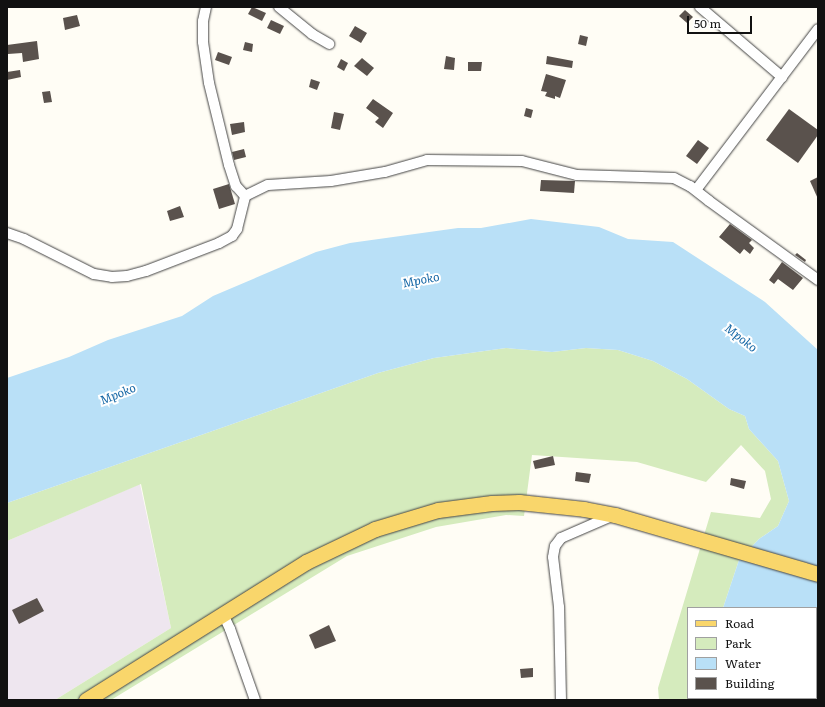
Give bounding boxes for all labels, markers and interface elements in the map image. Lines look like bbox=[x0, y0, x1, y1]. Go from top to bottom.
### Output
scale bar bbox=[689, 8, 754, 34]
text: 50 m bbox=[694, 14, 721, 32]
water label: Mpoko bbox=[401, 269, 441, 291]
water label: Mpoko bbox=[722, 321, 760, 355]
water label: Mpoko bbox=[98, 380, 138, 408]
legend bbox=[687, 607, 817, 699]
text: Road bbox=[725, 614, 754, 632]
text: Park bbox=[725, 634, 751, 652]
text: Water bbox=[725, 654, 761, 672]
text: Building bbox=[725, 674, 774, 692]

